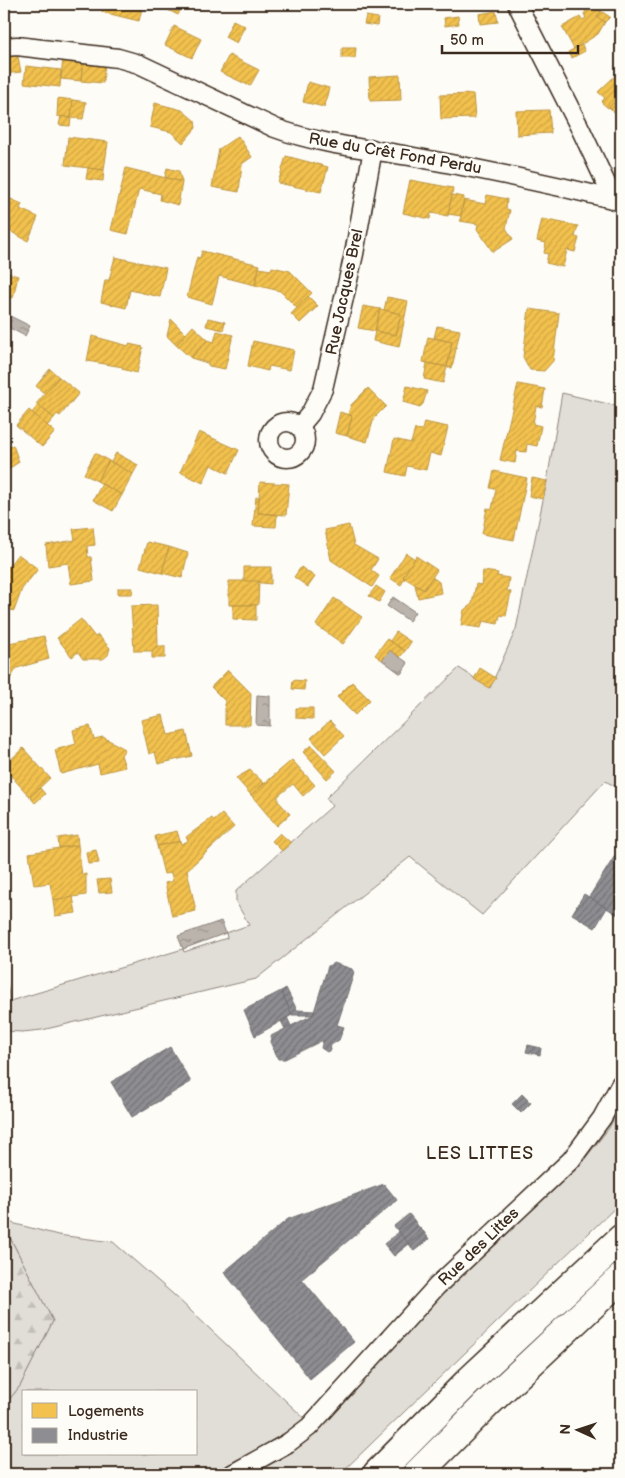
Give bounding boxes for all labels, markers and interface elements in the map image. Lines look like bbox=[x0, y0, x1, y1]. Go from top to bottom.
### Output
scale bar bbox=[442, 22, 579, 54]
text: 50 m bbox=[450, 31, 484, 50]
street label: Rue du Crêt Fond Perdu bbox=[307, 129, 483, 179]
street label: Rue Jacques Brel bbox=[322, 227, 368, 357]
district label: LES LITTES bbox=[426, 1143, 534, 1164]
street label: Rue des Littes bbox=[435, 1204, 523, 1290]
legend bbox=[22, 1390, 198, 1456]
text: Logements bbox=[68, 1402, 144, 1421]
north arrow bbox=[552, 1406, 602, 1456]
text: N bbox=[557, 1424, 574, 1435]
text: Industrie bbox=[68, 1426, 128, 1445]

